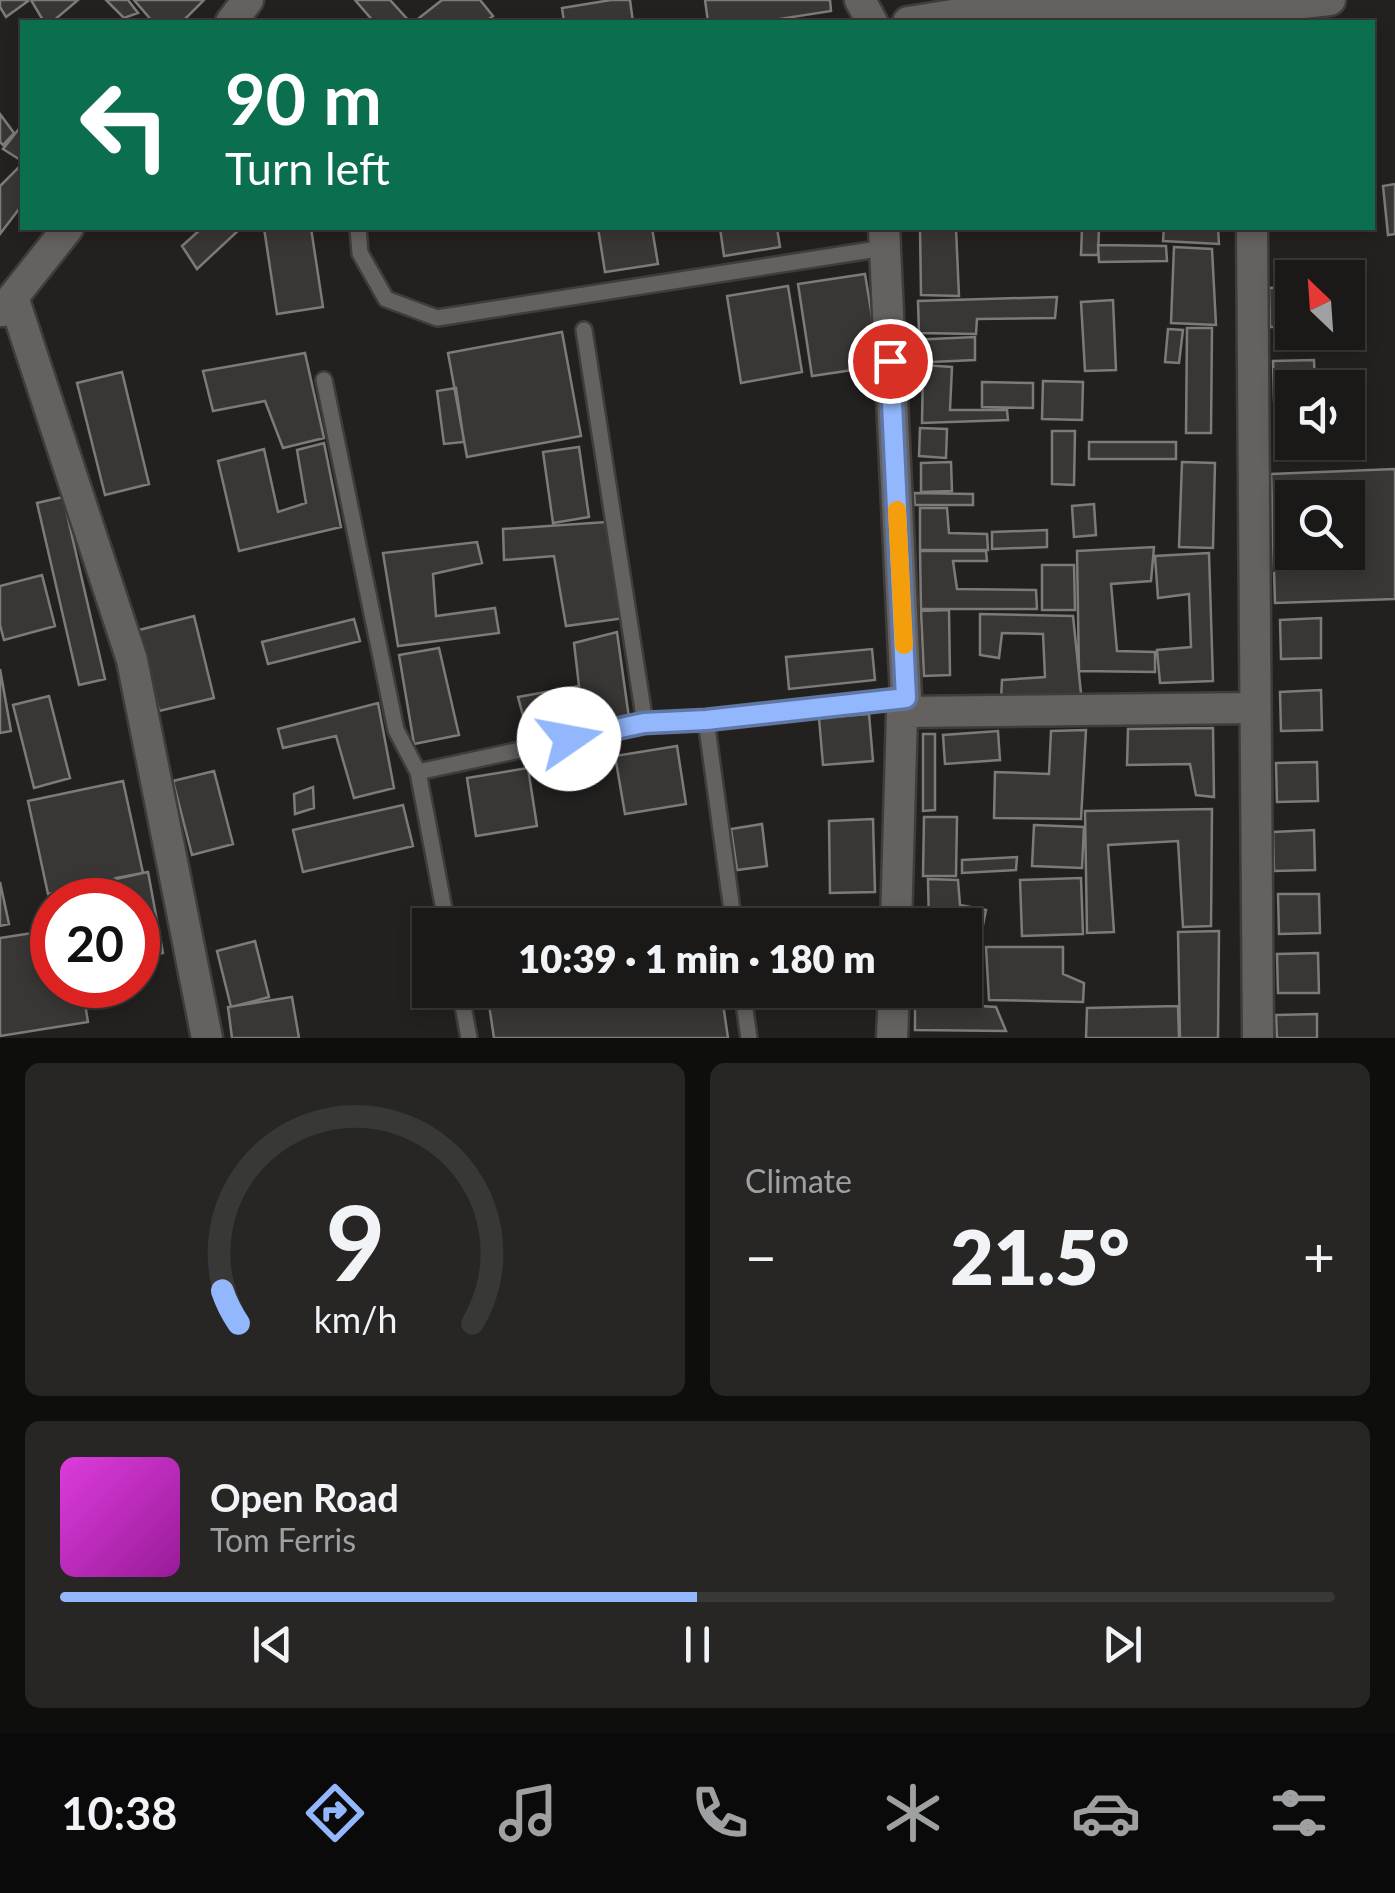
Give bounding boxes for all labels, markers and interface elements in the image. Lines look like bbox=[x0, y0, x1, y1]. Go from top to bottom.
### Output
text: 90 m bbox=[225, 56, 382, 140]
icon: left bbox=[60, 60, 190, 190]
text: Turn left bbox=[225, 141, 390, 195]
north arrow bbox=[1275, 260, 1365, 350]
map controls bbox=[1275, 260, 1365, 570]
pin bbox=[848, 319, 933, 404]
icon: arrive bbox=[863, 334, 918, 389]
button: sound bbox=[1275, 370, 1365, 460]
button: search bbox=[1275, 480, 1365, 570]
position arrow bbox=[517, 687, 621, 791]
speed limit sign: 20 bbox=[30, 878, 160, 1008]
text: 10:39 · 1 min · 180 m bbox=[518, 935, 876, 981]
text: Climate bbox=[745, 1161, 852, 1200]
text: 9 bbox=[325, 1178, 385, 1303]
text: 21.5° bbox=[950, 1211, 1130, 1301]
text: − bbox=[745, 1223, 777, 1289]
text: + bbox=[1303, 1223, 1335, 1289]
text: km/h bbox=[313, 1298, 397, 1341]
text: Open Road bbox=[210, 1474, 399, 1520]
text: Tom Ferris bbox=[210, 1520, 356, 1559]
icon: previous bbox=[245, 1617, 300, 1672]
icon: pause bbox=[670, 1617, 725, 1672]
icon: next bbox=[1095, 1617, 1150, 1672]
icon: directions bbox=[300, 1778, 370, 1848]
icon: music bbox=[493, 1778, 563, 1848]
icon: phone bbox=[685, 1778, 755, 1848]
icon: climate bbox=[878, 1778, 948, 1848]
icon: car bbox=[1071, 1778, 1141, 1848]
icon: filters bbox=[1264, 1778, 1334, 1848]
text: 10:38 bbox=[61, 1786, 177, 1840]

